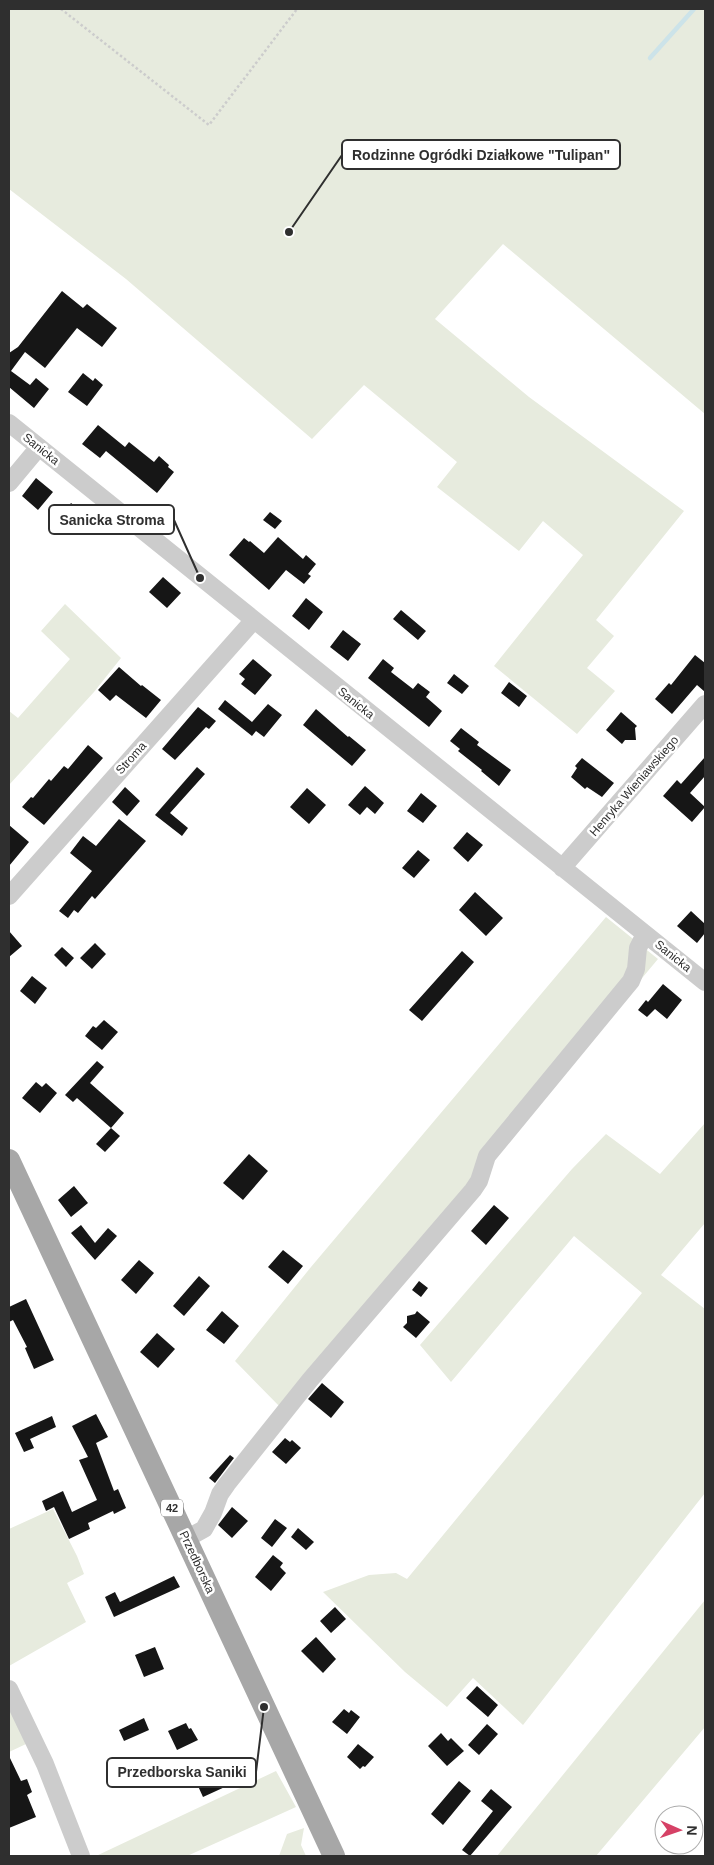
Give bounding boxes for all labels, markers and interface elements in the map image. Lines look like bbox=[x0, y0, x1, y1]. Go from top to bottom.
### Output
callout: Rodzinne Ogródki Działkowe "Tulipan" bbox=[342, 140, 620, 169]
text: Rodzinne Ogródki Działkowe "Tulipan" bbox=[352, 147, 610, 163]
street label: Sanicka bbox=[20, 430, 62, 468]
callout: Sanicka Stroma bbox=[49, 505, 174, 534]
text: Sanicka Stroma bbox=[59, 512, 165, 528]
street label: Sanicka bbox=[335, 684, 377, 722]
street label: Henryka Wieniawskiego bbox=[587, 733, 681, 839]
street label: Stroma bbox=[113, 739, 149, 777]
street label: Sanicka bbox=[652, 937, 694, 975]
road number: 42 bbox=[161, 1500, 183, 1516]
street label: Przedborska bbox=[176, 1529, 218, 1596]
callout: Przedborska Saniki bbox=[107, 1758, 256, 1787]
text: Przedborska Saniki bbox=[117, 1764, 247, 1780]
north arrow bbox=[654, 1805, 704, 1855]
text: N bbox=[684, 1825, 700, 1836]

